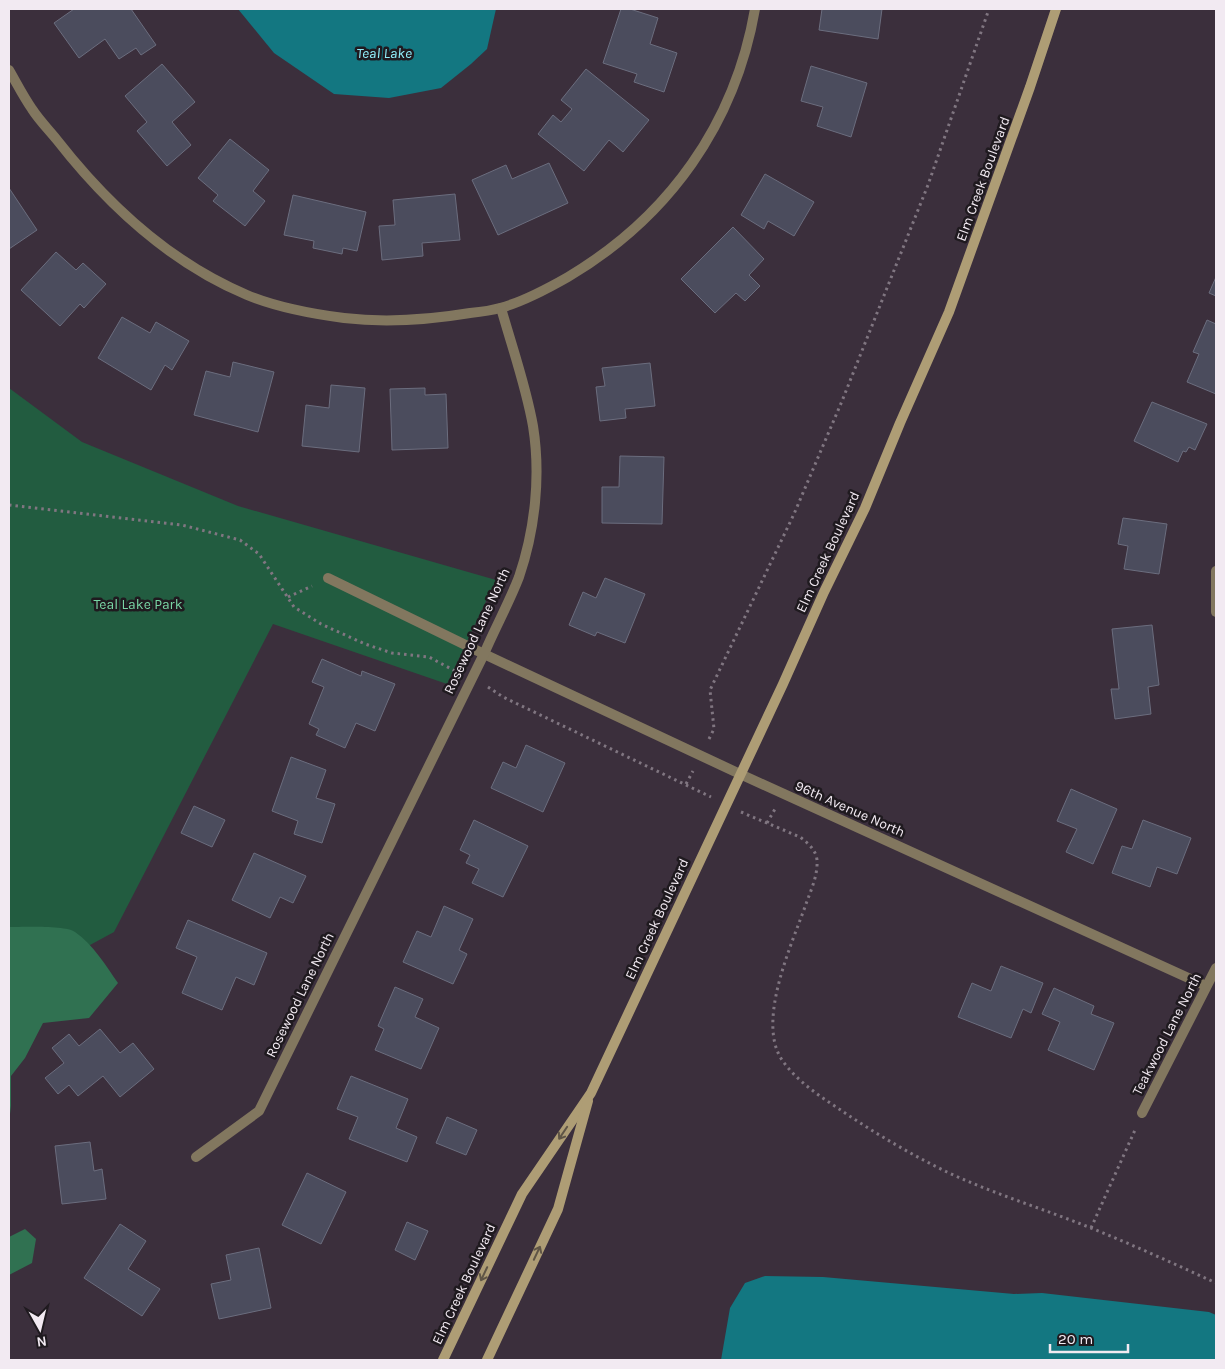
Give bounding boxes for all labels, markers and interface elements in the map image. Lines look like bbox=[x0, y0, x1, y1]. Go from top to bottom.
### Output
water label: Teal Lake bbox=[356, 44, 412, 62]
street label: Elm Creek Boulevard bbox=[953, 114, 1013, 244]
street label: Elm Creek Boulevard bbox=[793, 489, 863, 615]
street label: Rosewood Lane North bbox=[440, 565, 514, 697]
park label: Teal Lake Park bbox=[93, 596, 183, 613]
street label: 96th Avenue North bbox=[792, 777, 908, 841]
street label: Elm Creek Boulevard bbox=[622, 856, 692, 982]
street label: Rosewood Lane North bbox=[262, 930, 338, 1060]
street label: Teakwood Lane North bbox=[1129, 970, 1205, 1098]
one-way arrow bbox=[558, 1126, 569, 1140]
street label: Elm Creek Boulevard bbox=[429, 1221, 499, 1347]
one-way arrow bbox=[533, 1246, 542, 1261]
one-way arrow bbox=[479, 1266, 488, 1281]
north arrow bbox=[15, 1304, 65, 1354]
scale bar bbox=[1050, 1322, 1128, 1354]
text: 20 m bbox=[1058, 1330, 1093, 1348]
text: N bbox=[36, 1332, 48, 1350]

